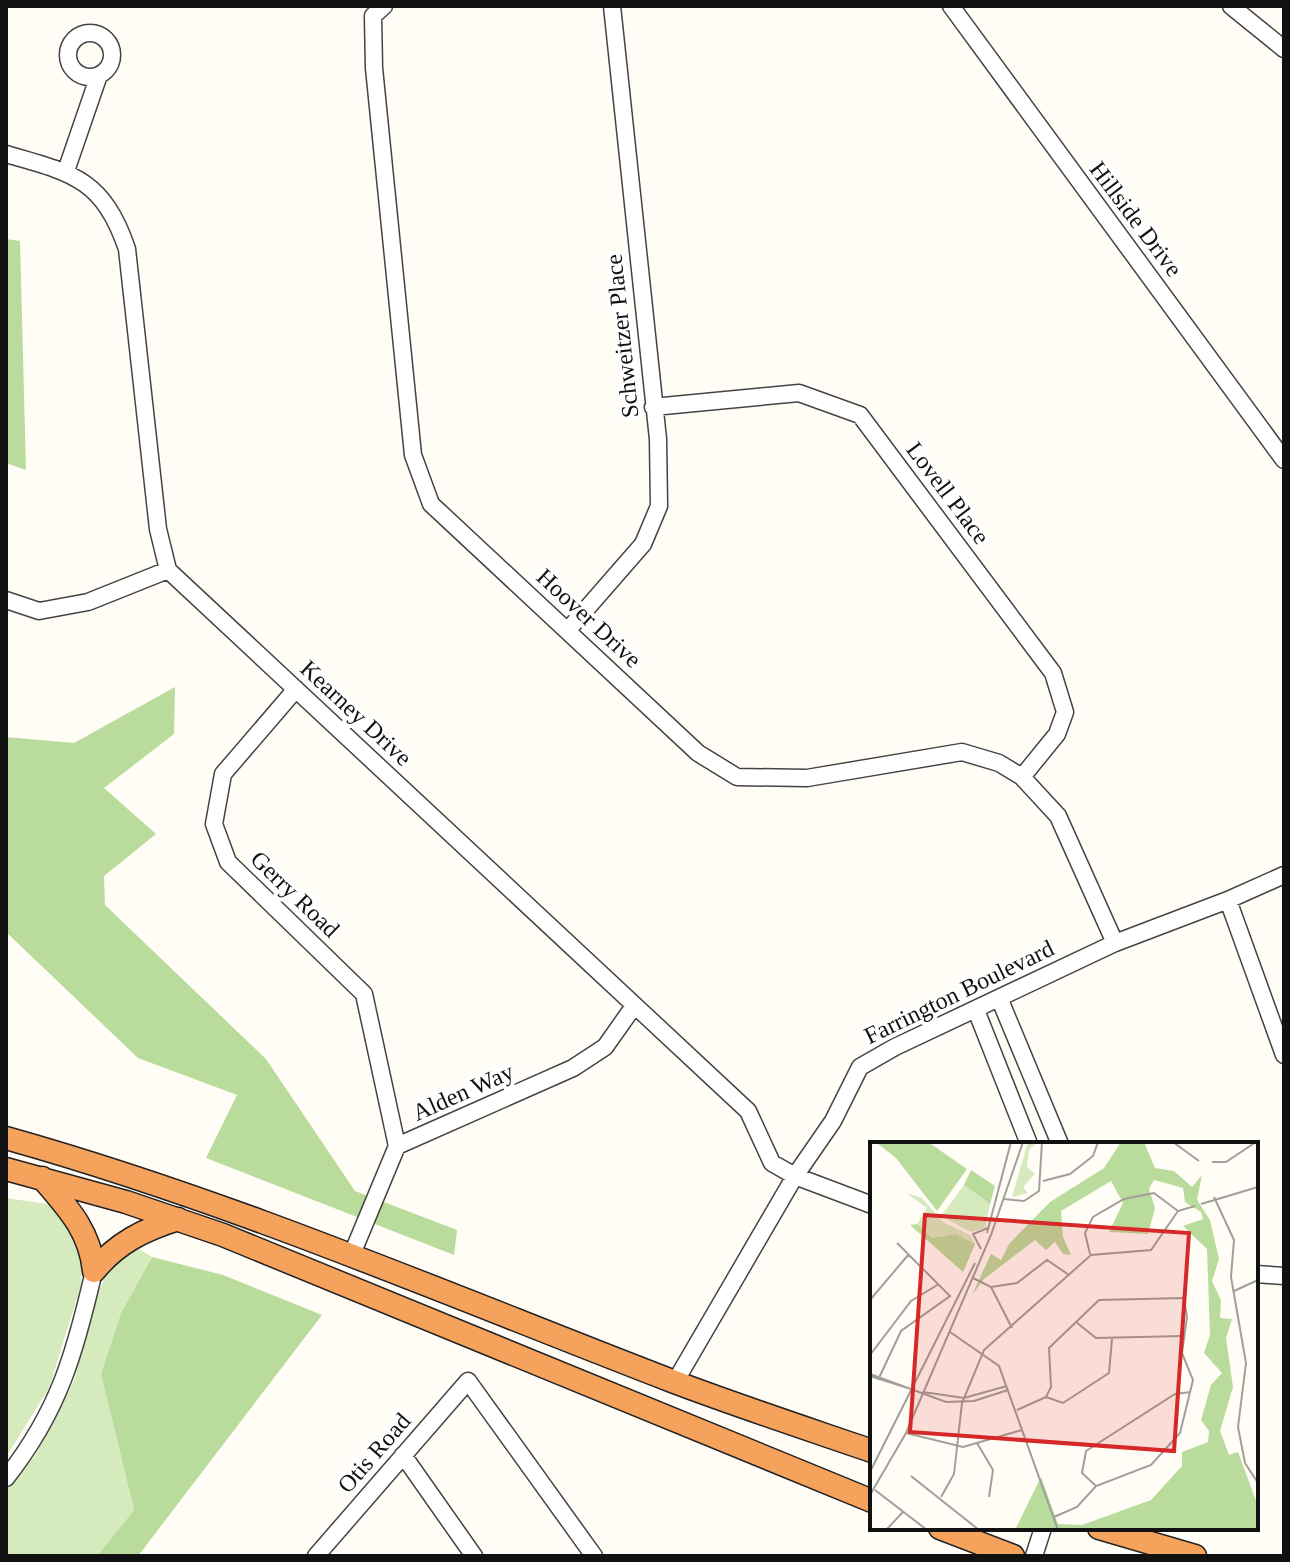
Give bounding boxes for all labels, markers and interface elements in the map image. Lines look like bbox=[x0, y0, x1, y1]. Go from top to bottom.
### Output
street label: Hillside Drive bbox=[1085, 157, 1187, 281]
street label: Schweitzer Place bbox=[600, 253, 644, 419]
street label: Lovell Place bbox=[901, 437, 995, 549]
street label: Hoover Drive bbox=[532, 563, 646, 673]
street label: Kearney Drive bbox=[295, 655, 417, 771]
street label: Gerry Road bbox=[245, 846, 345, 942]
street label: Farrington Boulevard bbox=[860, 935, 1058, 1049]
street label: Alden Way bbox=[409, 1058, 517, 1126]
inset map bbox=[870, 1142, 1258, 1530]
street label: Otis Road bbox=[332, 1408, 416, 1498]

